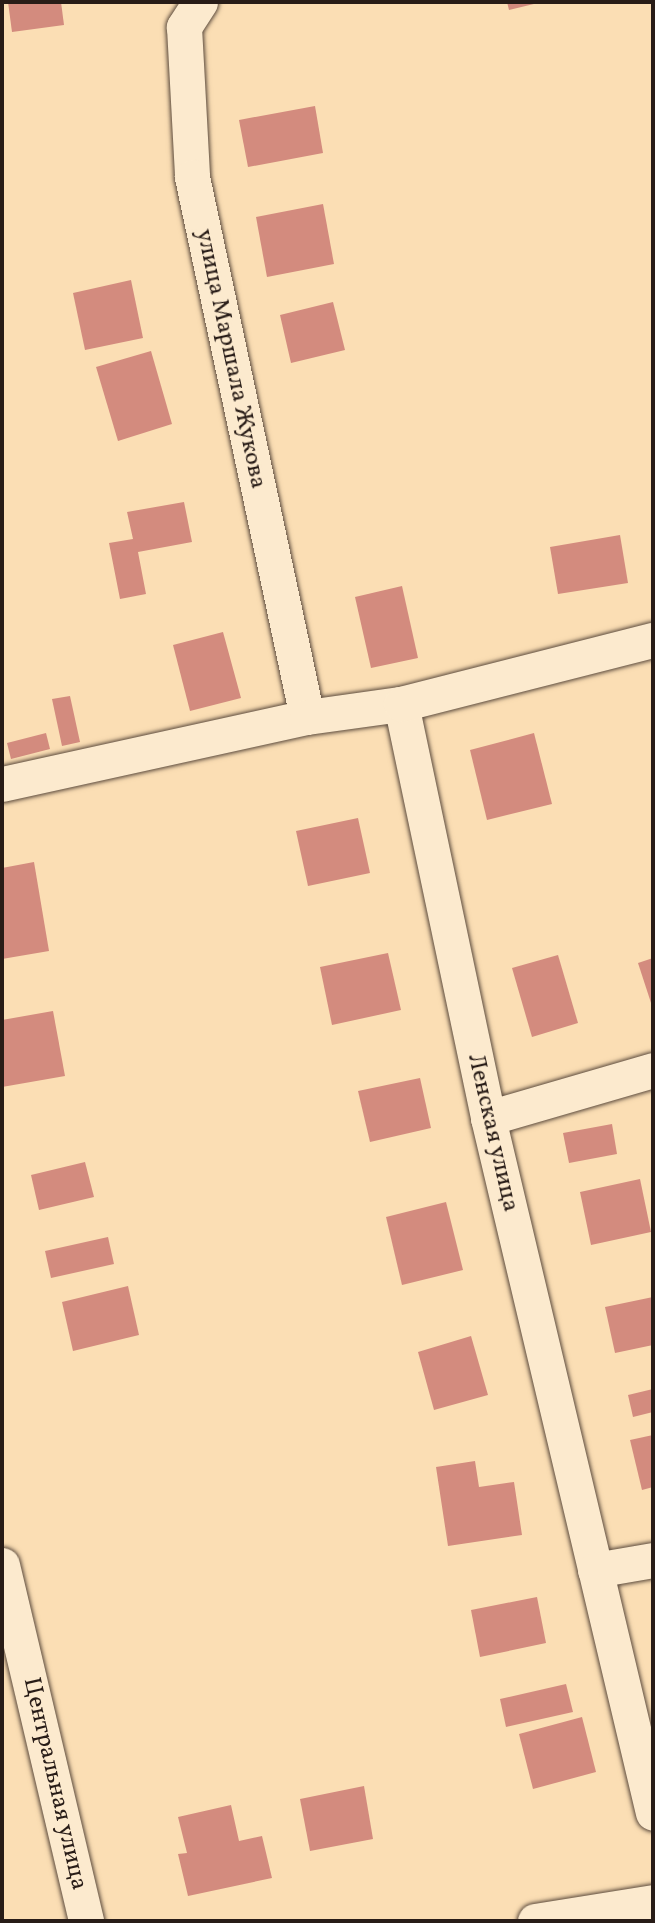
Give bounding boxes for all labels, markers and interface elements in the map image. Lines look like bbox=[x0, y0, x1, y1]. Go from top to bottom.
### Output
street label: улица Маршала Жукова bbox=[188, 227, 272, 491]
street label: Ленская улица bbox=[460, 1051, 524, 1215]
street label: Центральная улица bbox=[15, 1675, 93, 1893]

